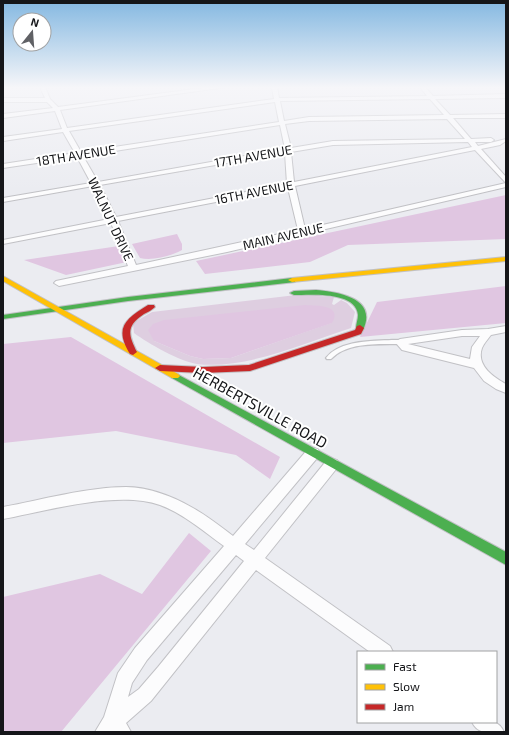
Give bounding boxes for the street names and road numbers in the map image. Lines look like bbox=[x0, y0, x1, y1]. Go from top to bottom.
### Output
street label: 18TH AVENUE bbox=[35, 141, 117, 169]
street label: 17TH AVENUE bbox=[213, 141, 293, 171]
street label: WALNUT DRIVE bbox=[85, 175, 137, 263]
street label: 16TH AVENUE bbox=[214, 177, 294, 207]
street label: MAIN AVENUE bbox=[241, 219, 325, 253]
street label: HERBERTSVILLE ROAD bbox=[190, 363, 331, 451]

